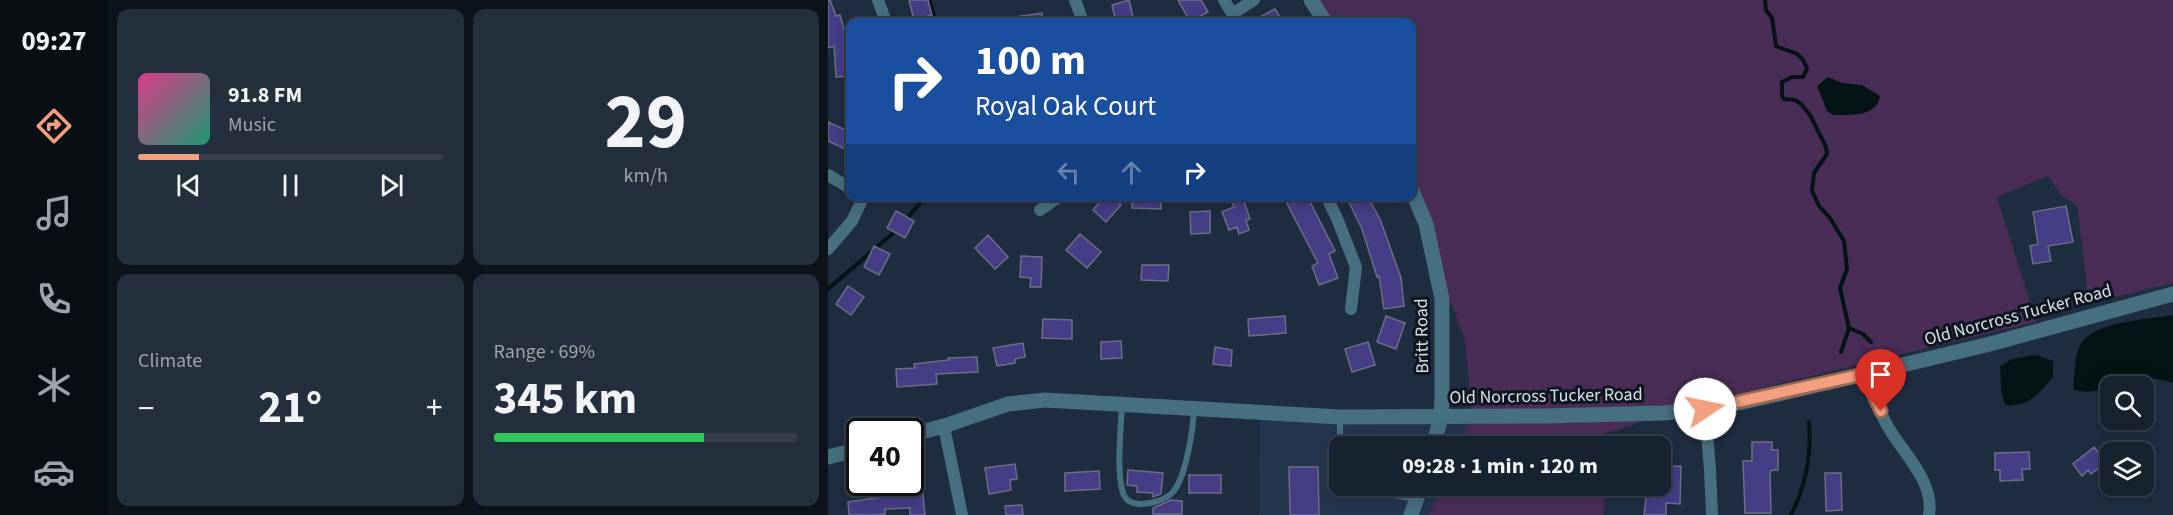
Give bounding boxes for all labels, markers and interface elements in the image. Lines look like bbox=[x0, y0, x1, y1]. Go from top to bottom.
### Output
text: 09:27 bbox=[21, 22, 87, 61]
text: 100 m bbox=[975, 31, 1086, 91]
icon: right bbox=[876, 42, 954, 120]
text: 29 bbox=[605, 67, 687, 178]
text: 91.8 FM bbox=[228, 79, 302, 111]
text: Royal Oak Court bbox=[975, 87, 1156, 126]
icon: directions bbox=[33, 105, 75, 147]
text: Music bbox=[228, 111, 276, 139]
icon: left bbox=[1052, 156, 1085, 189]
icon: ahead bbox=[1115, 156, 1148, 189]
icon: right bbox=[1178, 156, 1211, 189]
text: km/h bbox=[624, 162, 668, 190]
icon: previous bbox=[172, 169, 205, 202]
icon: pause bbox=[274, 169, 307, 202]
icon: next bbox=[375, 169, 408, 202]
icon: music bbox=[33, 192, 75, 234]
icon: phone bbox=[33, 278, 75, 320]
street label: Old Norcross Tucker Road bbox=[1922, 278, 2114, 352]
street label: Britt Road bbox=[1409, 298, 1435, 374]
text: Range · 69% bbox=[494, 338, 595, 366]
text: Climate bbox=[138, 347, 202, 375]
pin bbox=[1855, 349, 1906, 411]
icon: arrive bbox=[1864, 358, 1897, 391]
icon: climate bbox=[33, 364, 75, 406]
text: 345 km bbox=[494, 367, 637, 431]
text: 21° bbox=[258, 376, 322, 440]
map controls bbox=[2100, 376, 2154, 496]
button: search bbox=[2100, 376, 2154, 430]
position arrow bbox=[1673, 377, 1737, 441]
street label: Old Norcross Tucker Road bbox=[1449, 382, 1643, 410]
text: − bbox=[138, 385, 154, 432]
text: + bbox=[426, 385, 442, 432]
speed limit sign: 40 bbox=[846, 418, 924, 496]
button: layers bbox=[2100, 442, 2154, 496]
text: 09:28 · 1 min · 120 m bbox=[1402, 450, 1598, 482]
icon: car bbox=[33, 451, 75, 493]

